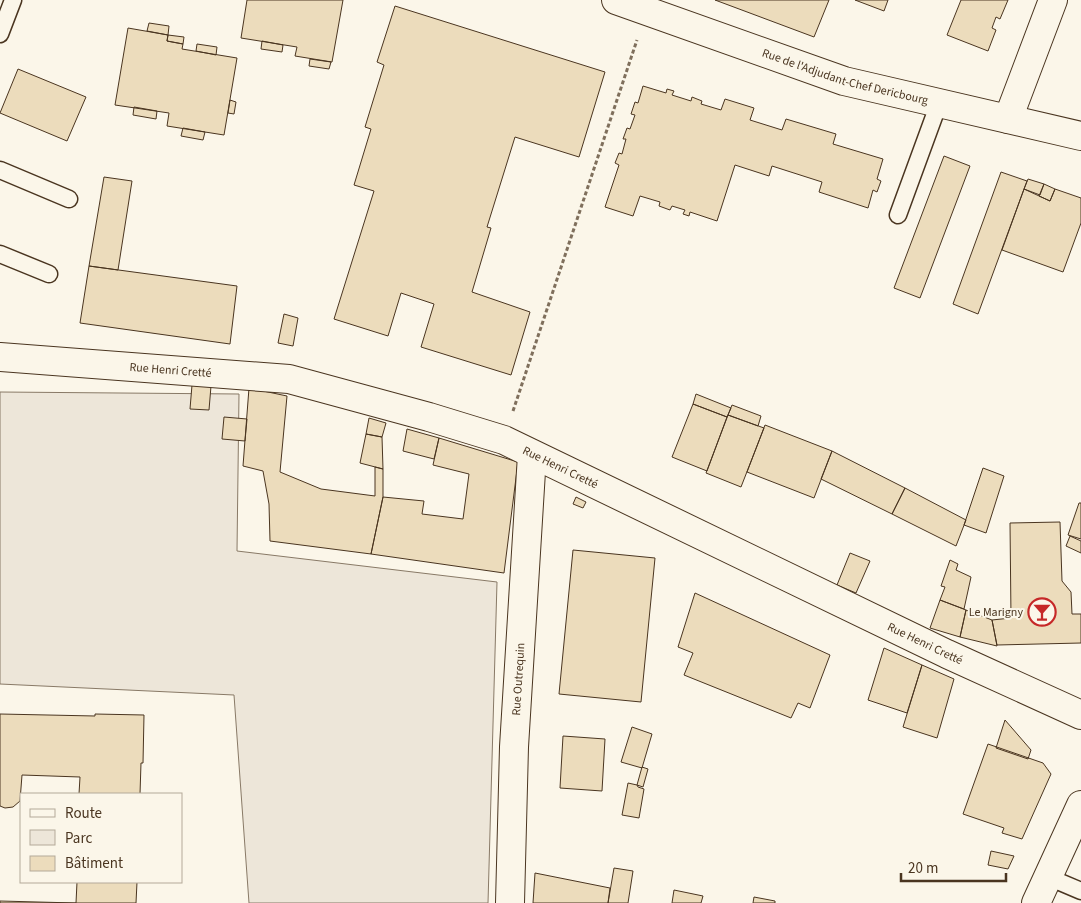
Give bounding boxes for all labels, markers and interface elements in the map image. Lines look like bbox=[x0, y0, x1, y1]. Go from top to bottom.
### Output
street label: Rue de l'Adjudant-Chef Dericbourg bbox=[760, 45, 930, 109]
street label: Rue Henri Cretté bbox=[129, 359, 212, 382]
street label: Rue Henri Cretté bbox=[520, 442, 601, 493]
bar icon: Le Marigny bbox=[1027, 597, 1057, 627]
place label: Le Marigny bbox=[969, 604, 1023, 621]
street label: Rue Henri Cretté bbox=[884, 618, 966, 669]
street label: Rue Outrequin bbox=[508, 642, 529, 716]
legend bbox=[20, 793, 182, 883]
text: Route bbox=[65, 803, 102, 824]
text: Parc bbox=[65, 828, 92, 849]
scale bar bbox=[901, 850, 1006, 882]
text: Bâtiment bbox=[65, 853, 123, 874]
text: 20 m bbox=[908, 858, 938, 879]

